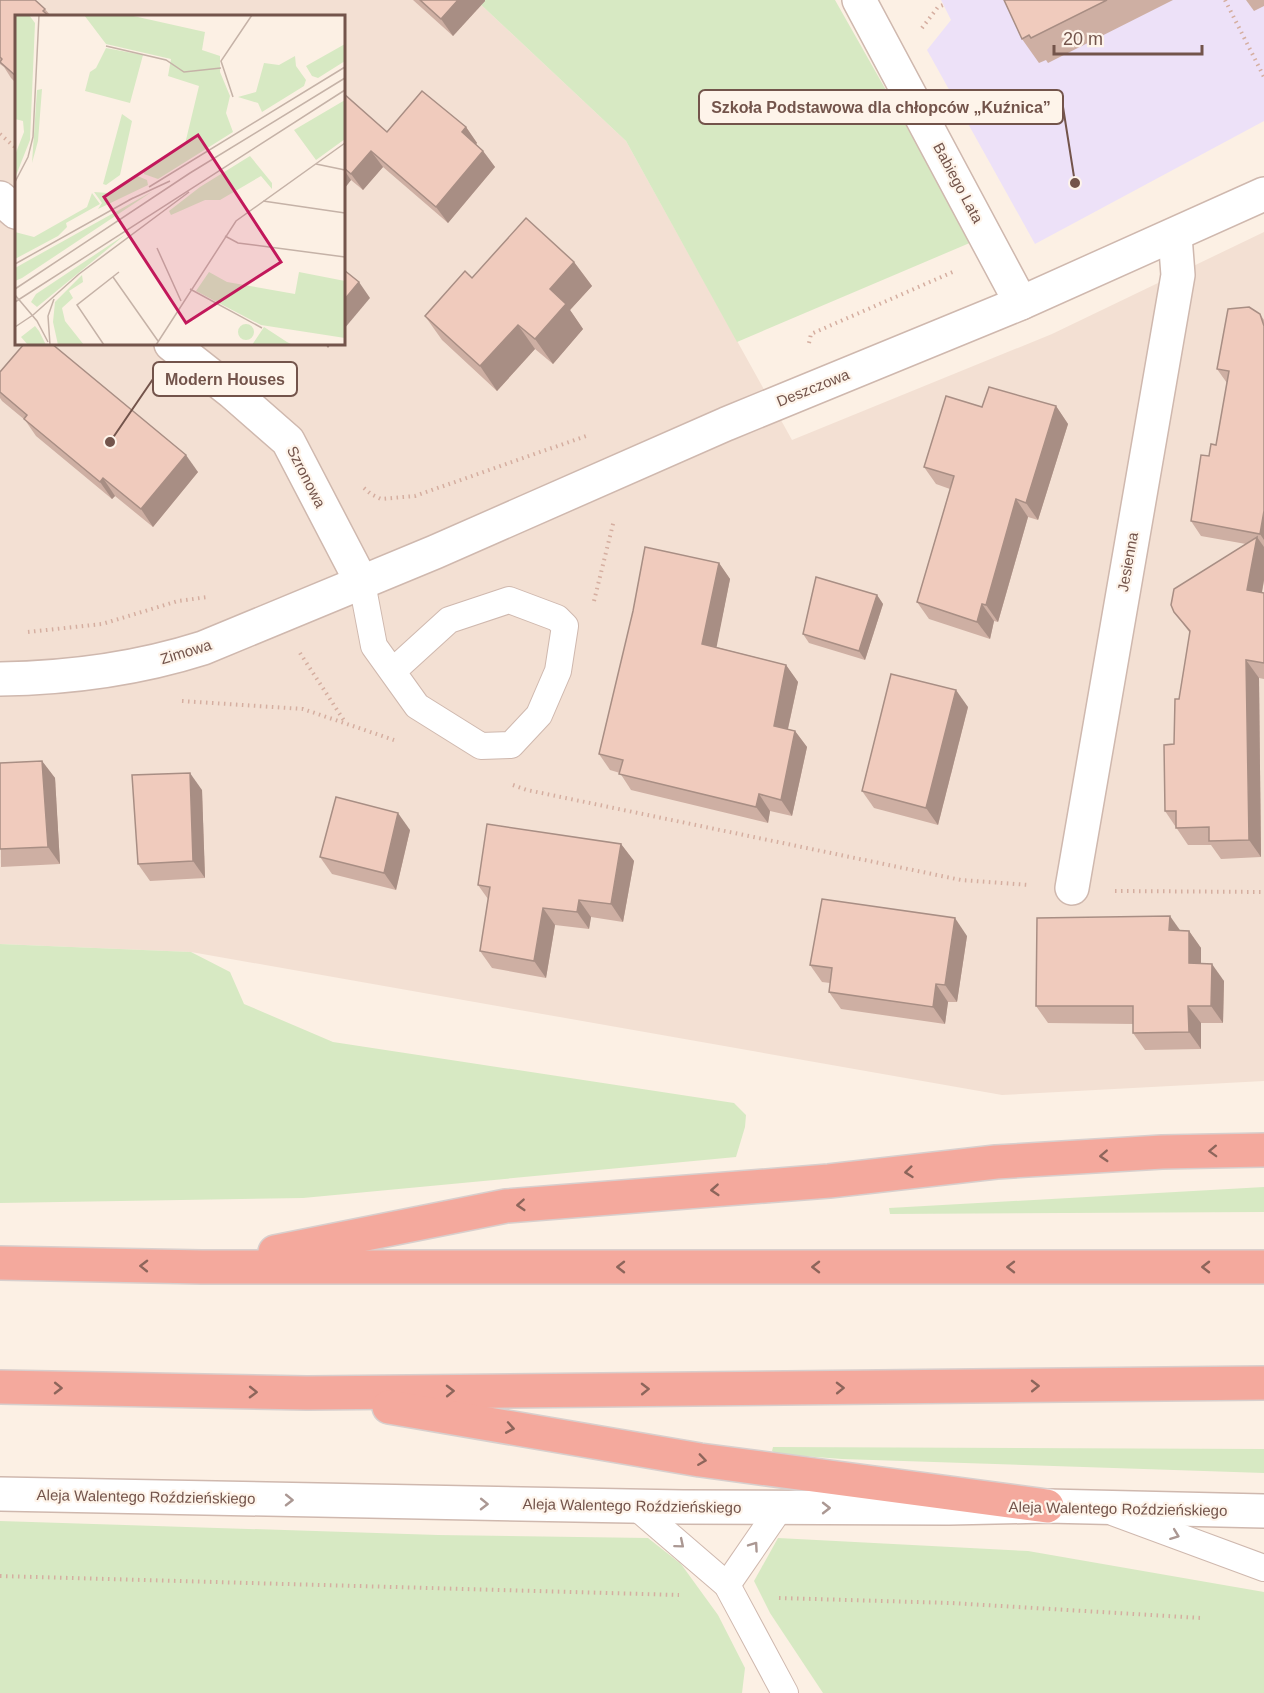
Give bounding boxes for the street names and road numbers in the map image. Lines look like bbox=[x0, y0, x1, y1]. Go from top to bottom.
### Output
street label: Babiego Lata bbox=[930, 140, 987, 226]
street label: Deszczowa bbox=[774, 365, 852, 410]
street label: Szronowa bbox=[284, 443, 329, 511]
street label: Jesienna bbox=[1114, 530, 1141, 593]
street label: Zimowa bbox=[158, 636, 214, 667]
street label: Aleja Walentego Roździeńskiego bbox=[37, 1486, 256, 1507]
street label: Aleja Walentego Roździeńskiego bbox=[523, 1495, 742, 1516]
street label: Aleja Walentego Roździeńskiego bbox=[1009, 1498, 1228, 1519]

